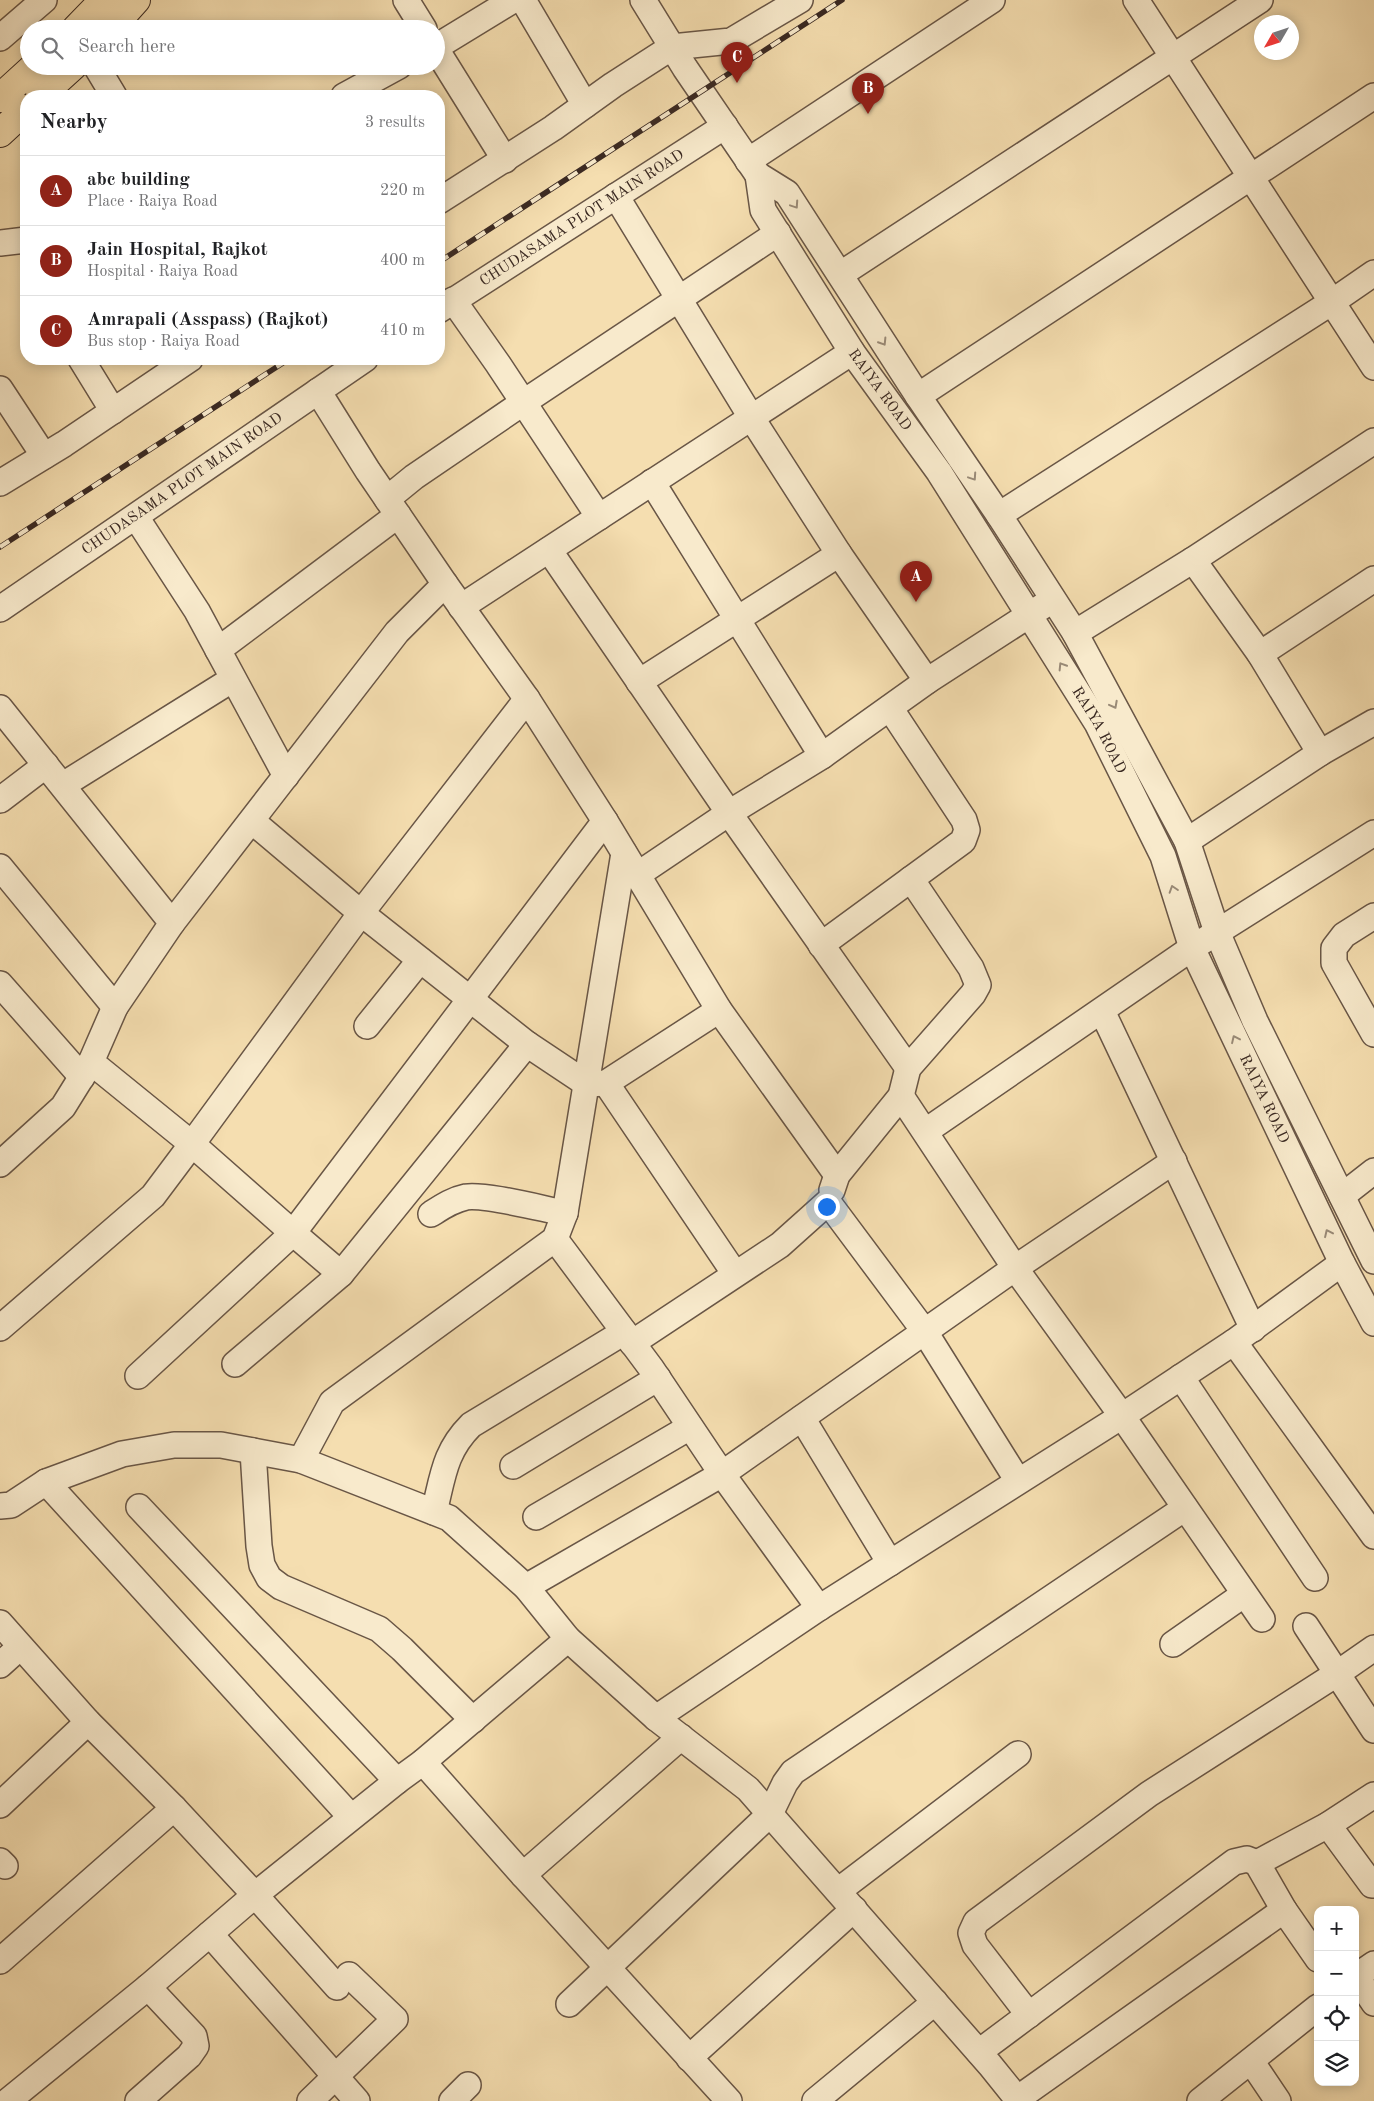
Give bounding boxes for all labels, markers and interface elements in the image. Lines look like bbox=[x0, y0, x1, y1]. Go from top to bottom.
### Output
north arrow bbox=[1254, 15, 1299, 60]
search box bbox=[20, 20, 445, 75]
icon: search bbox=[38, 34, 66, 62]
text: Search here bbox=[78, 38, 175, 57]
pin: C bbox=[721, 42, 753, 83]
pin: B bbox=[852, 73, 884, 114]
text: Nearby bbox=[40, 112, 108, 133]
text: 3 results bbox=[365, 115, 425, 131]
street label: CHUDASAMA PLOT MAIN ROAD bbox=[477, 147, 687, 289]
text: abc building bbox=[87, 171, 190, 190]
text: A bbox=[50, 183, 62, 199]
text: 220 m bbox=[380, 183, 425, 199]
text: Place · Raiya Road bbox=[87, 194, 218, 210]
one-way arrow bbox=[789, 200, 798, 209]
text: Jain Hospital, Rajkot bbox=[87, 241, 268, 260]
text: B bbox=[50, 253, 62, 269]
text: 400 m bbox=[380, 253, 425, 269]
text: Hospital · Raiya Road bbox=[87, 264, 238, 280]
text: Amrapali (Asspass) (Rajkot) bbox=[87, 311, 328, 330]
text: C bbox=[51, 323, 61, 339]
text: 410 m bbox=[380, 323, 425, 339]
text: Bus stop · Raiya Road bbox=[87, 334, 240, 350]
one-way arrow bbox=[877, 336, 887, 345]
street label: RAIYA ROAD bbox=[845, 347, 914, 434]
street label: CHUDASAMA PLOT MAIN ROAD bbox=[79, 410, 285, 558]
one-way arrow bbox=[967, 471, 976, 481]
pin: A bbox=[900, 561, 932, 602]
one-way arrow bbox=[1059, 662, 1068, 671]
street label: RAIYA ROAD bbox=[1069, 684, 1128, 776]
one-way arrow bbox=[1107, 699, 1117, 708]
one-way arrow bbox=[1169, 885, 1179, 894]
one-way arrow bbox=[1231, 1035, 1242, 1044]
street label: RAIYA ROAD bbox=[1236, 1052, 1291, 1146]
your location bbox=[814, 1194, 840, 1220]
one-way arrow bbox=[1323, 1229, 1334, 1238]
map controls bbox=[1314, 1906, 1359, 2086]
button: + bbox=[1314, 1906, 1359, 1951]
button: − bbox=[1314, 1951, 1359, 1996]
button: locate bbox=[1314, 1996, 1359, 2041]
button: layers bbox=[1314, 2041, 1359, 2086]

